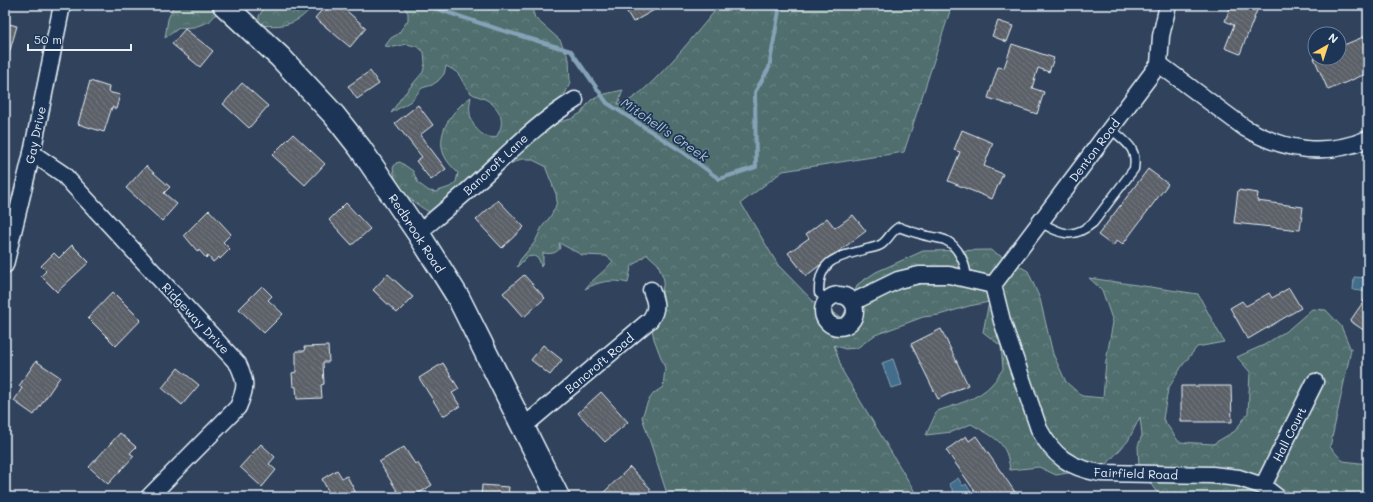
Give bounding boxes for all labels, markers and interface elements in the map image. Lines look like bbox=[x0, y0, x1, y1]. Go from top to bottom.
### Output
scale bar bbox=[28, 26, 131, 52]
north arrow bbox=[1307, 26, 1347, 66]
text: N bbox=[1326, 29, 1342, 46]
text: 50 m bbox=[34, 31, 62, 47]
water label: Mitchell's Creek bbox=[618, 93, 713, 165]
street label: Gay Drive bbox=[21, 105, 49, 165]
street label: Denton Road bbox=[1065, 115, 1123, 185]
street label: Bancroft Lane bbox=[459, 130, 531, 198]
street label: Redbrook Road bbox=[386, 191, 449, 276]
street label: Ridgeway Drive bbox=[159, 279, 233, 357]
street label: Bancroft Road bbox=[561, 329, 637, 397]
street label: Hall Court bbox=[1268, 404, 1310, 464]
street label: Fairfield Road bbox=[1094, 464, 1179, 482]

